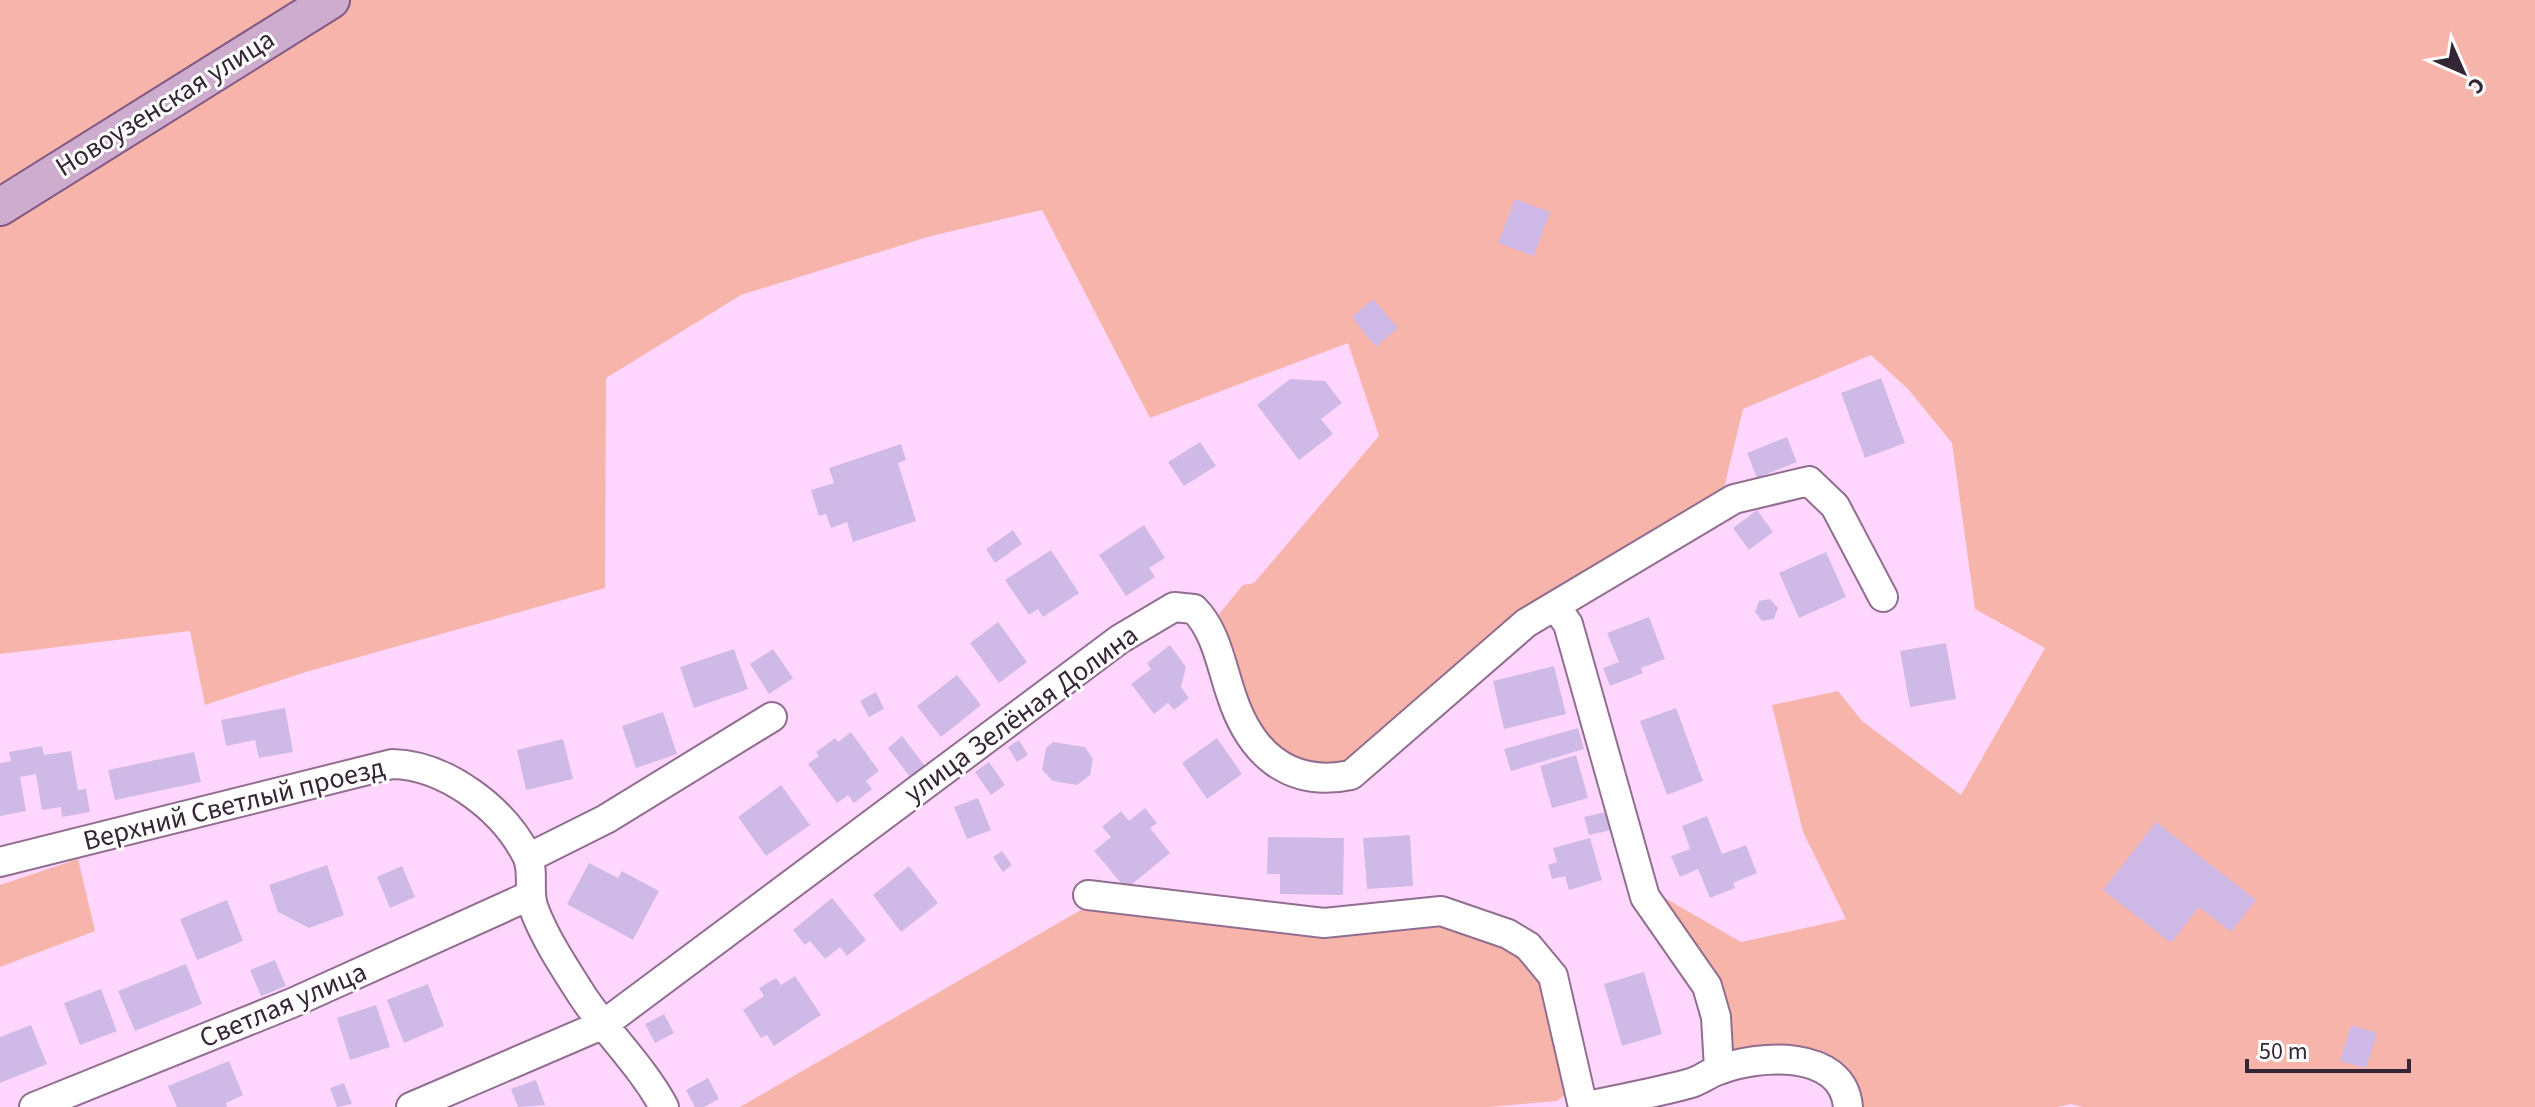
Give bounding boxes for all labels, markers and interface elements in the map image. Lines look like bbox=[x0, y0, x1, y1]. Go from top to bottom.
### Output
street label: Новоузенская улица bbox=[48, 19, 282, 187]
north arrow bbox=[2423, 32, 2503, 112]
text: С bbox=[2460, 70, 2492, 101]
street label: улица Зелёная Долина bbox=[896, 615, 1146, 813]
street label: Верхний Светлый проезд bbox=[79, 747, 389, 861]
street label: Светлая улица bbox=[193, 952, 373, 1058]
scale bar bbox=[2247, 1023, 2409, 1073]
text: 50 m bbox=[2259, 1034, 2308, 1069]

